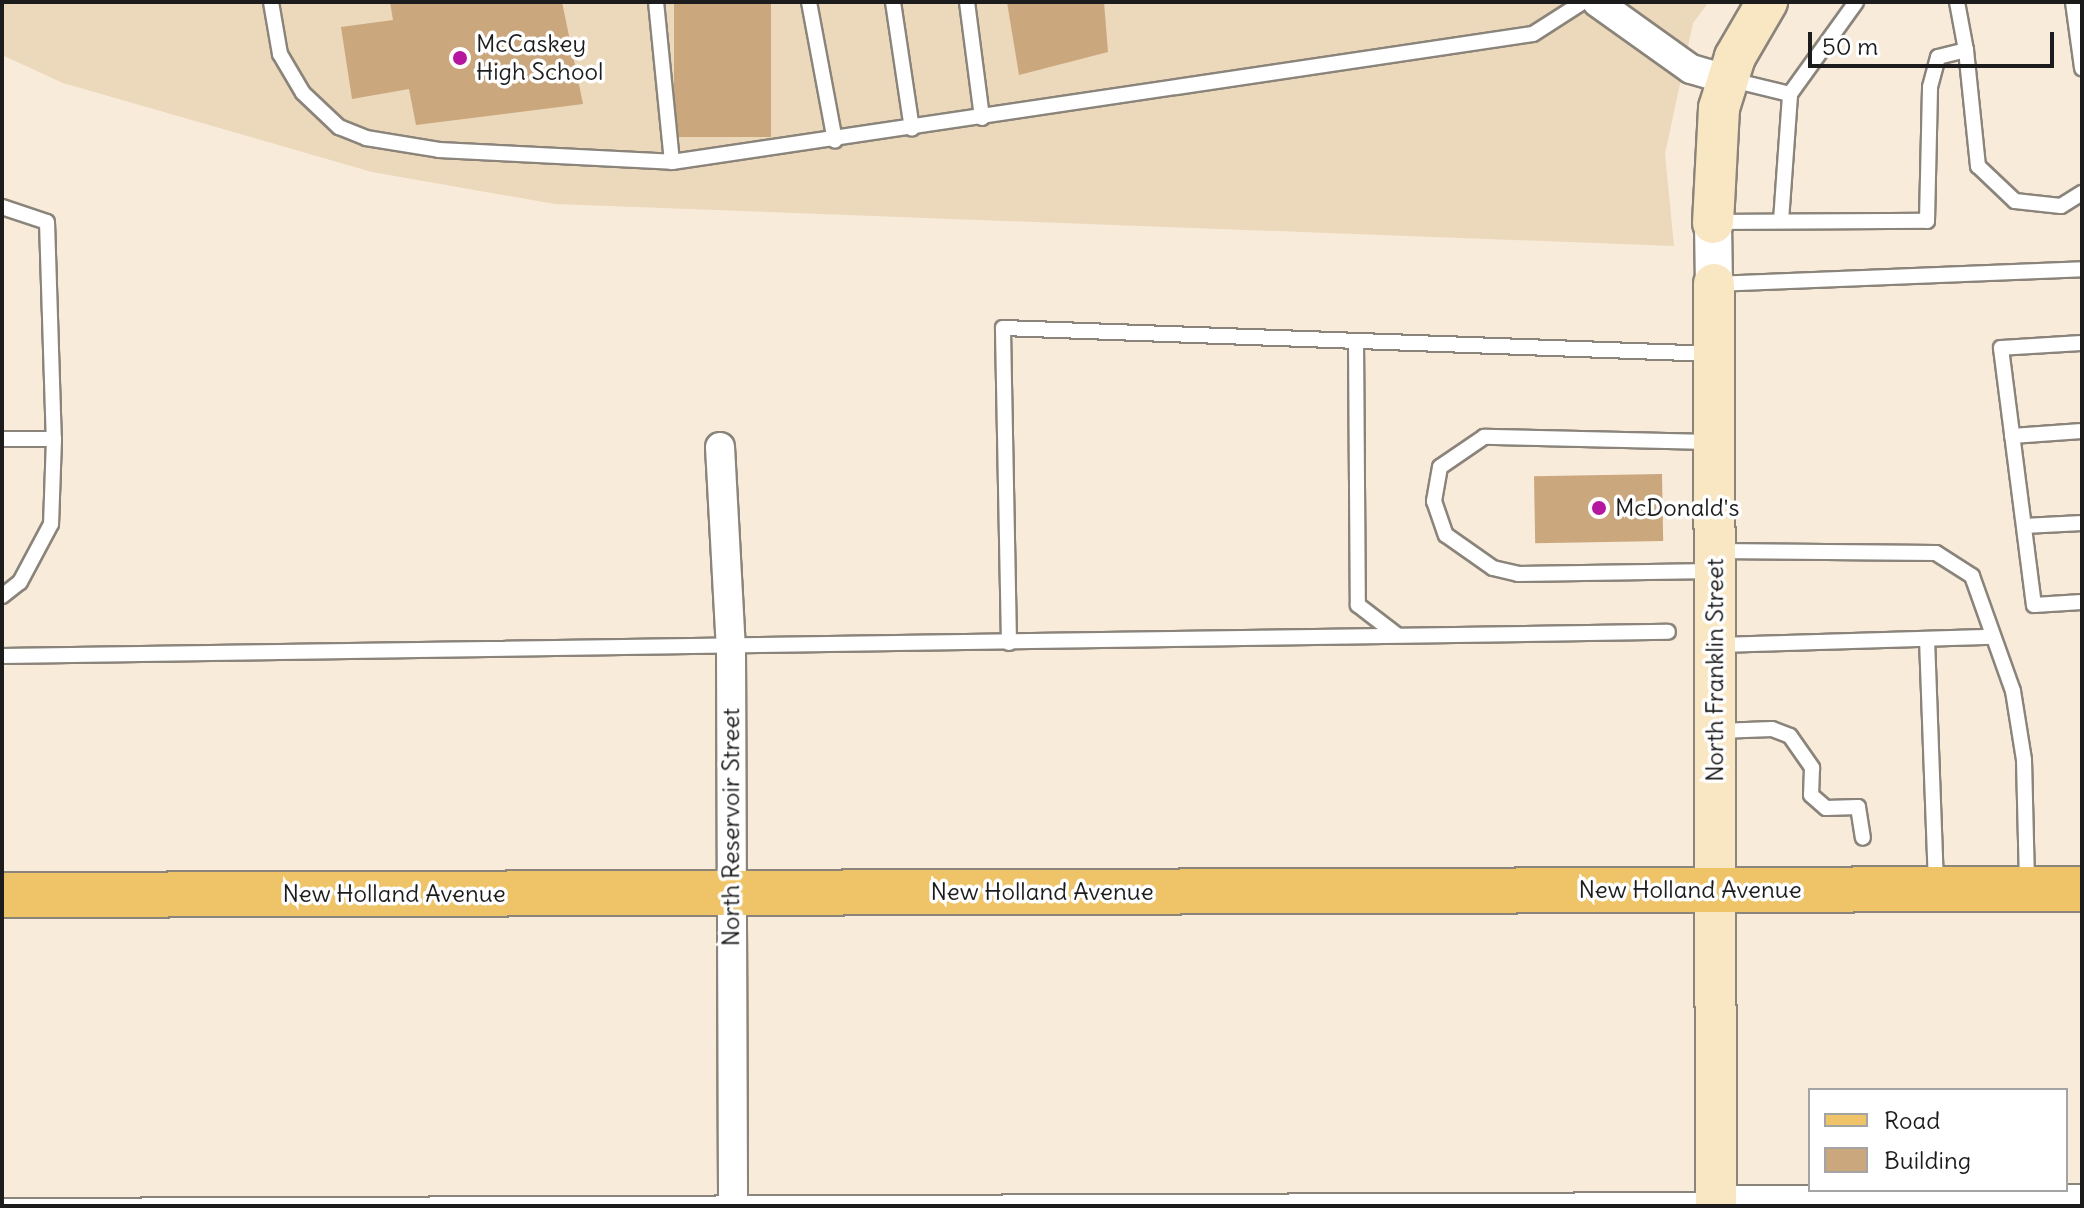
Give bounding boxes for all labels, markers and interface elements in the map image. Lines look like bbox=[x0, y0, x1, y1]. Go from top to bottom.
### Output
scale bar bbox=[1812, 16, 2058, 66]
place label: McCaskey High School bbox=[476, 30, 603, 86]
text: 50 m bbox=[1822, 31, 1878, 61]
marker: McCaskey High School bbox=[451, 49, 469, 67]
place label: McDonald's bbox=[1615, 494, 1739, 522]
marker: McDonald's bbox=[1590, 499, 1608, 517]
street label: North Franklin Street bbox=[1701, 558, 1729, 782]
street label: North Reservoir Street bbox=[717, 708, 745, 946]
street label: New Holland Avenue bbox=[1578, 876, 1802, 904]
street label: New Holland Avenue bbox=[930, 878, 1154, 906]
street label: New Holland Avenue bbox=[282, 880, 506, 908]
legend bbox=[1808, 1088, 2068, 1192]
text: Road bbox=[1884, 1105, 1940, 1135]
text: Building bbox=[1884, 1145, 1971, 1175]

